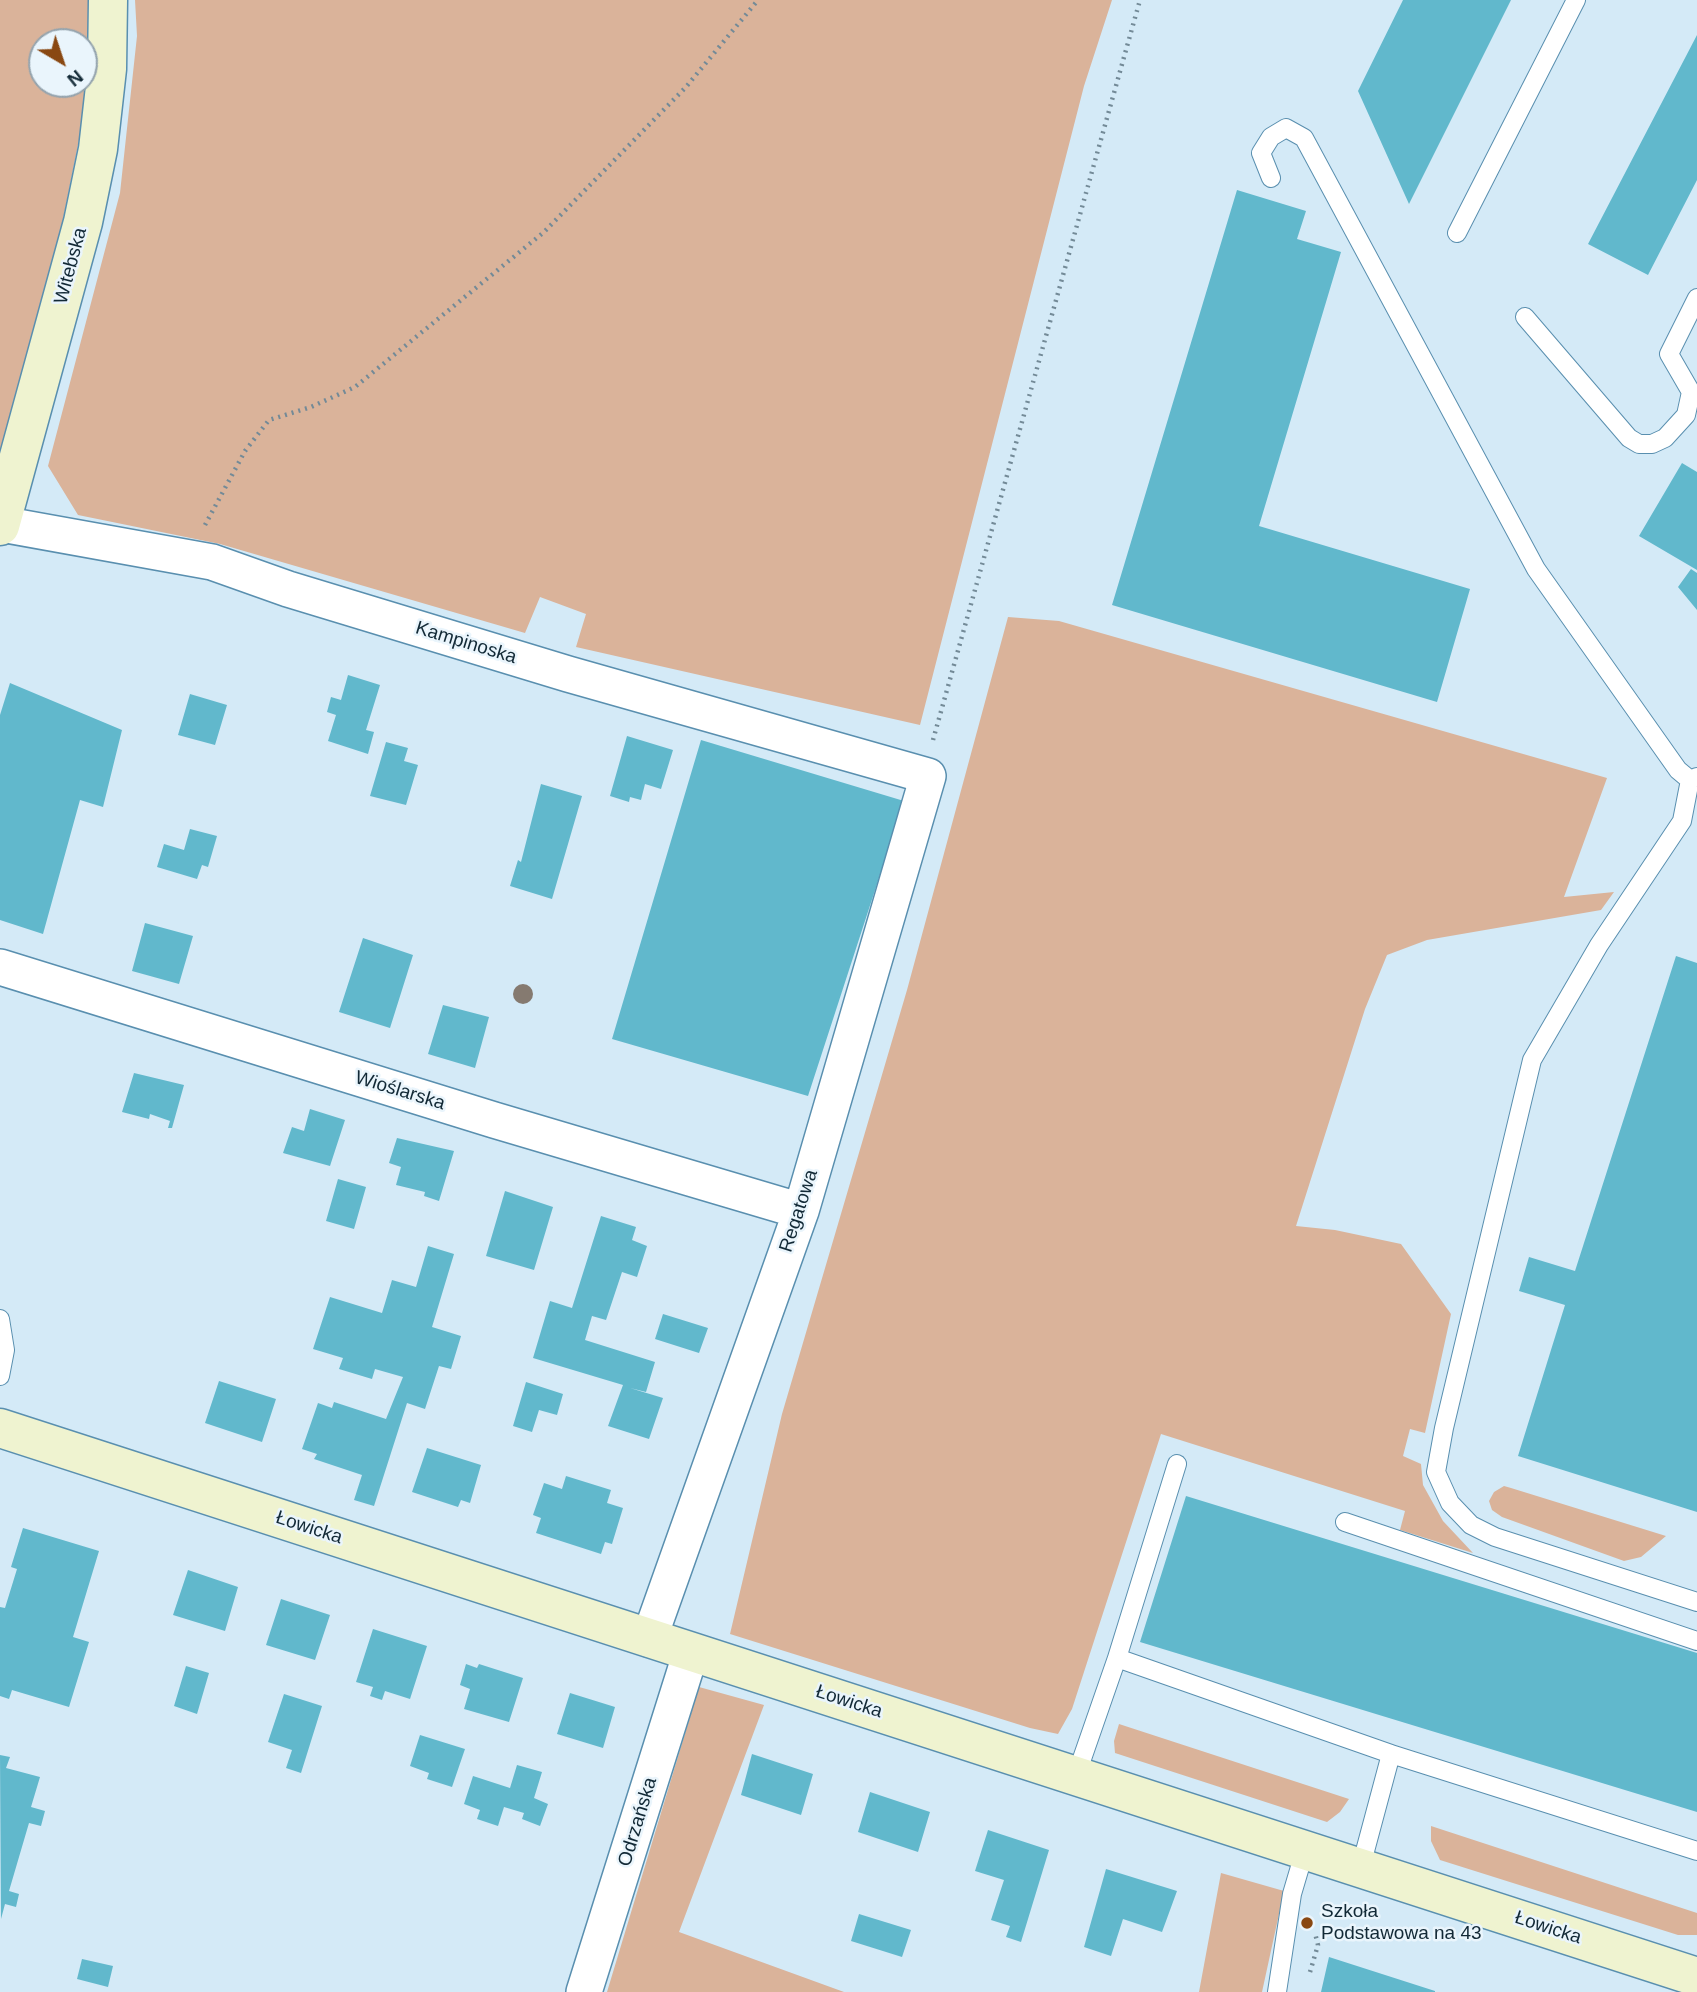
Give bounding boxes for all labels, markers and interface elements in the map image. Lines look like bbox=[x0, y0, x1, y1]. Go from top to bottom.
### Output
north arrow bbox=[28, 28, 98, 98]
text: N bbox=[63, 66, 87, 91]
street label: Witebska bbox=[50, 225, 92, 307]
street label: Kampinoska bbox=[413, 617, 519, 669]
street label: Wioślarska bbox=[352, 1067, 448, 1115]
street label: Regatowa bbox=[775, 1167, 823, 1255]
street label: Łowicka bbox=[273, 1507, 345, 1549]
street label: Łowicka bbox=[813, 1681, 885, 1723]
street label: Odrzańska bbox=[614, 1775, 662, 1869]
place label: Szkoła Podstawowa na 43 bbox=[1321, 1901, 1482, 1945]
street label: Łowicka bbox=[1512, 1907, 1584, 1949]
marker: Szkoła Podstawowa na 43 bbox=[1299, 1915, 1315, 1931]

